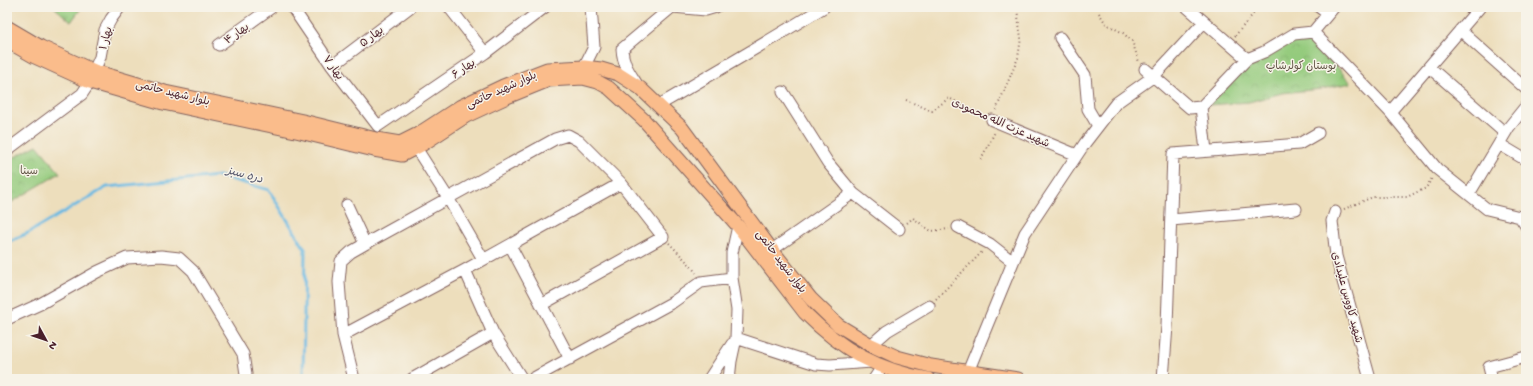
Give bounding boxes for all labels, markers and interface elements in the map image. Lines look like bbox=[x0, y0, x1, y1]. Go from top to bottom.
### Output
street label: بهار ۴ bbox=[222, 21, 252, 48]
street label: بهار ۵ bbox=[357, 24, 387, 50]
street label: بهار ۱ bbox=[97, 25, 116, 51]
street label: بهار ۷ bbox=[320, 53, 346, 83]
street label: بهار ۶ bbox=[449, 56, 478, 82]
park label: بوستان کولرشاپ bbox=[1266, 60, 1336, 73]
street label: بلوار شهید حاتمی bbox=[464, 69, 539, 112]
street label: بلوار شهید حاتمی bbox=[134, 78, 211, 109]
street label: شهید عزت الله محمودی bbox=[949, 96, 1051, 151]
water label: دره سبز bbox=[223, 164, 264, 188]
park label: سینا bbox=[20, 165, 38, 178]
street label: بلوار شهید حاتمی bbox=[753, 228, 809, 296]
street label: شهید کاووس علیدادی bbox=[1328, 250, 1365, 344]
north arrow bbox=[26, 320, 66, 360]
text: N bbox=[45, 339, 59, 352]

